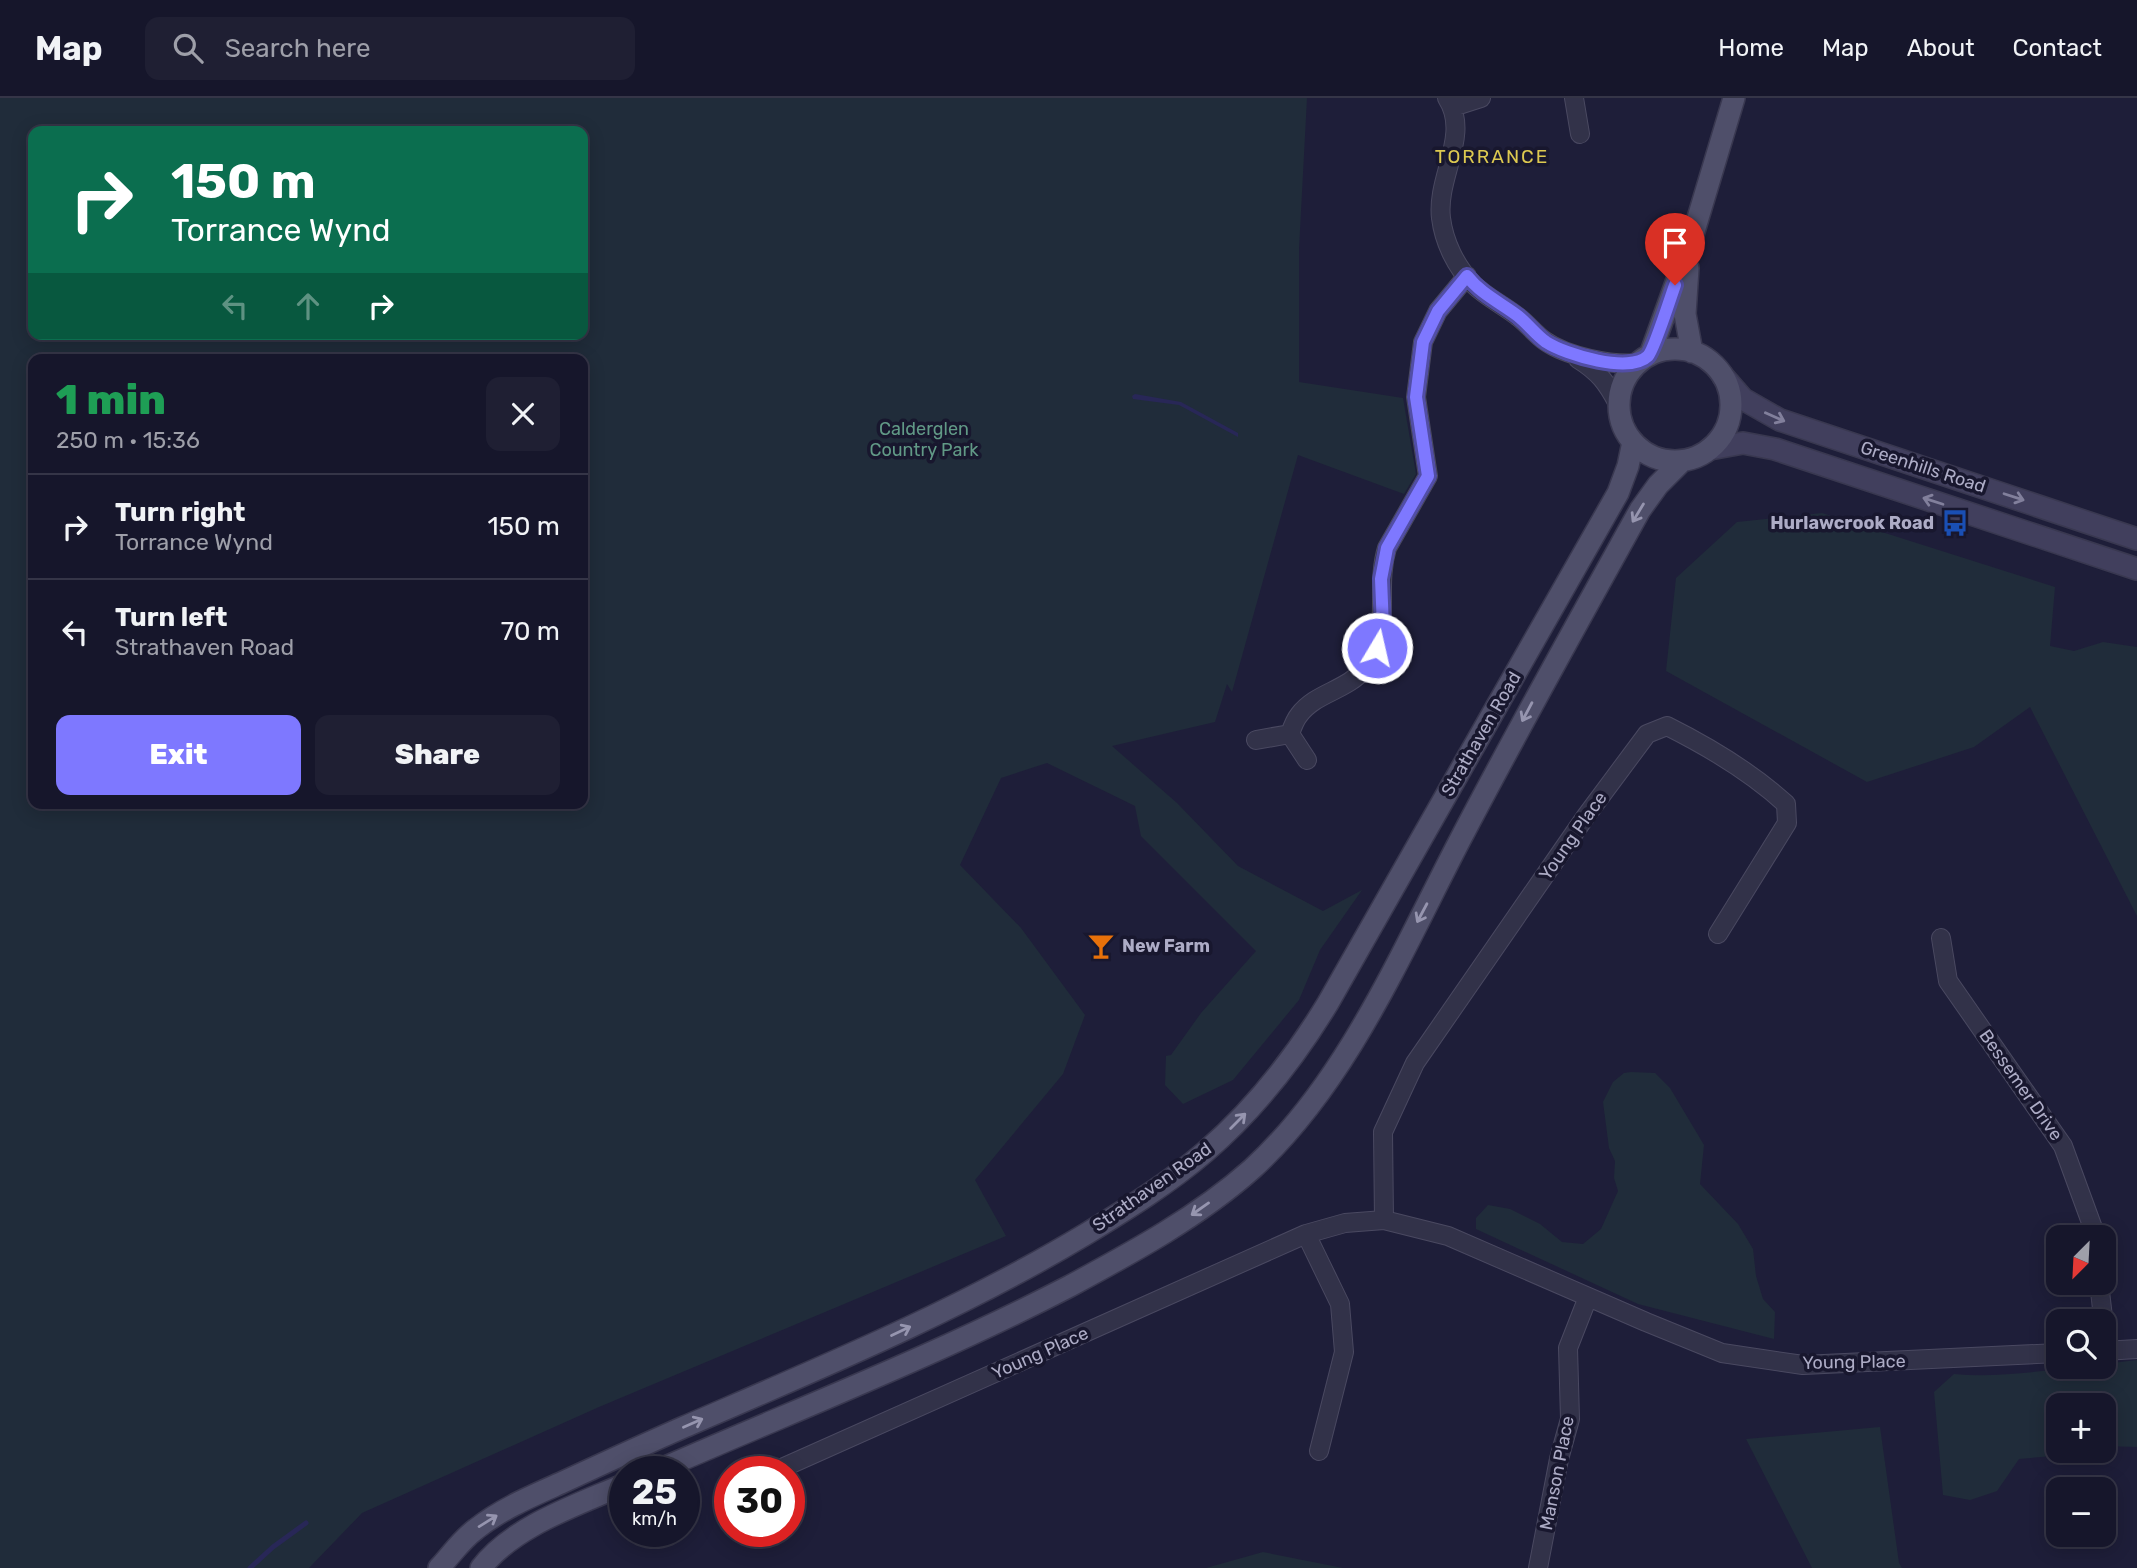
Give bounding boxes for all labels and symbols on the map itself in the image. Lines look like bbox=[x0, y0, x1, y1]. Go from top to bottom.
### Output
district label: TORRANCE bbox=[1435, 145, 1549, 168]
pin bbox=[1645, 213, 1705, 285]
one-way arrow bbox=[1764, 411, 1785, 424]
park label: Calderglen Country Park bbox=[869, 418, 979, 461]
street label: Greenhills Road bbox=[1858, 436, 1988, 498]
one-way arrow bbox=[2002, 492, 2024, 504]
one-way arrow bbox=[1922, 494, 1944, 506]
one-way arrow bbox=[1631, 503, 1645, 523]
bus stop icon: Hurlawcrook Road bbox=[1940, 508, 1970, 538]
place label: Hurlawcrook Road bbox=[1770, 512, 1934, 534]
position arrow bbox=[1340, 611, 1414, 685]
street label: Strathaven Road bbox=[1436, 668, 1526, 800]
one-way arrow bbox=[1520, 701, 1534, 721]
street label: Young Place bbox=[1534, 787, 1612, 885]
one-way arrow bbox=[1414, 902, 1428, 923]
bar icon: New Farm bbox=[1086, 931, 1116, 961]
place label: New Farm bbox=[1122, 935, 1210, 957]
street label: Bessemer Drive bbox=[1974, 1025, 2068, 1145]
one-way arrow bbox=[1229, 1112, 1246, 1129]
street label: Strathaven Road bbox=[1088, 1138, 1216, 1236]
one-way arrow bbox=[1191, 1202, 1210, 1216]
north arrow bbox=[2046, 1225, 2116, 1295]
street label: Young Place bbox=[988, 1322, 1092, 1384]
one-way arrow bbox=[890, 1324, 911, 1337]
street label: Young Place bbox=[1802, 1350, 1906, 1374]
street label: Manson Place bbox=[1535, 1414, 1579, 1532]
one-way arrow bbox=[682, 1416, 704, 1429]
speed limit sign: 30 bbox=[714, 1456, 805, 1547]
one-way arrow bbox=[478, 1513, 497, 1528]

